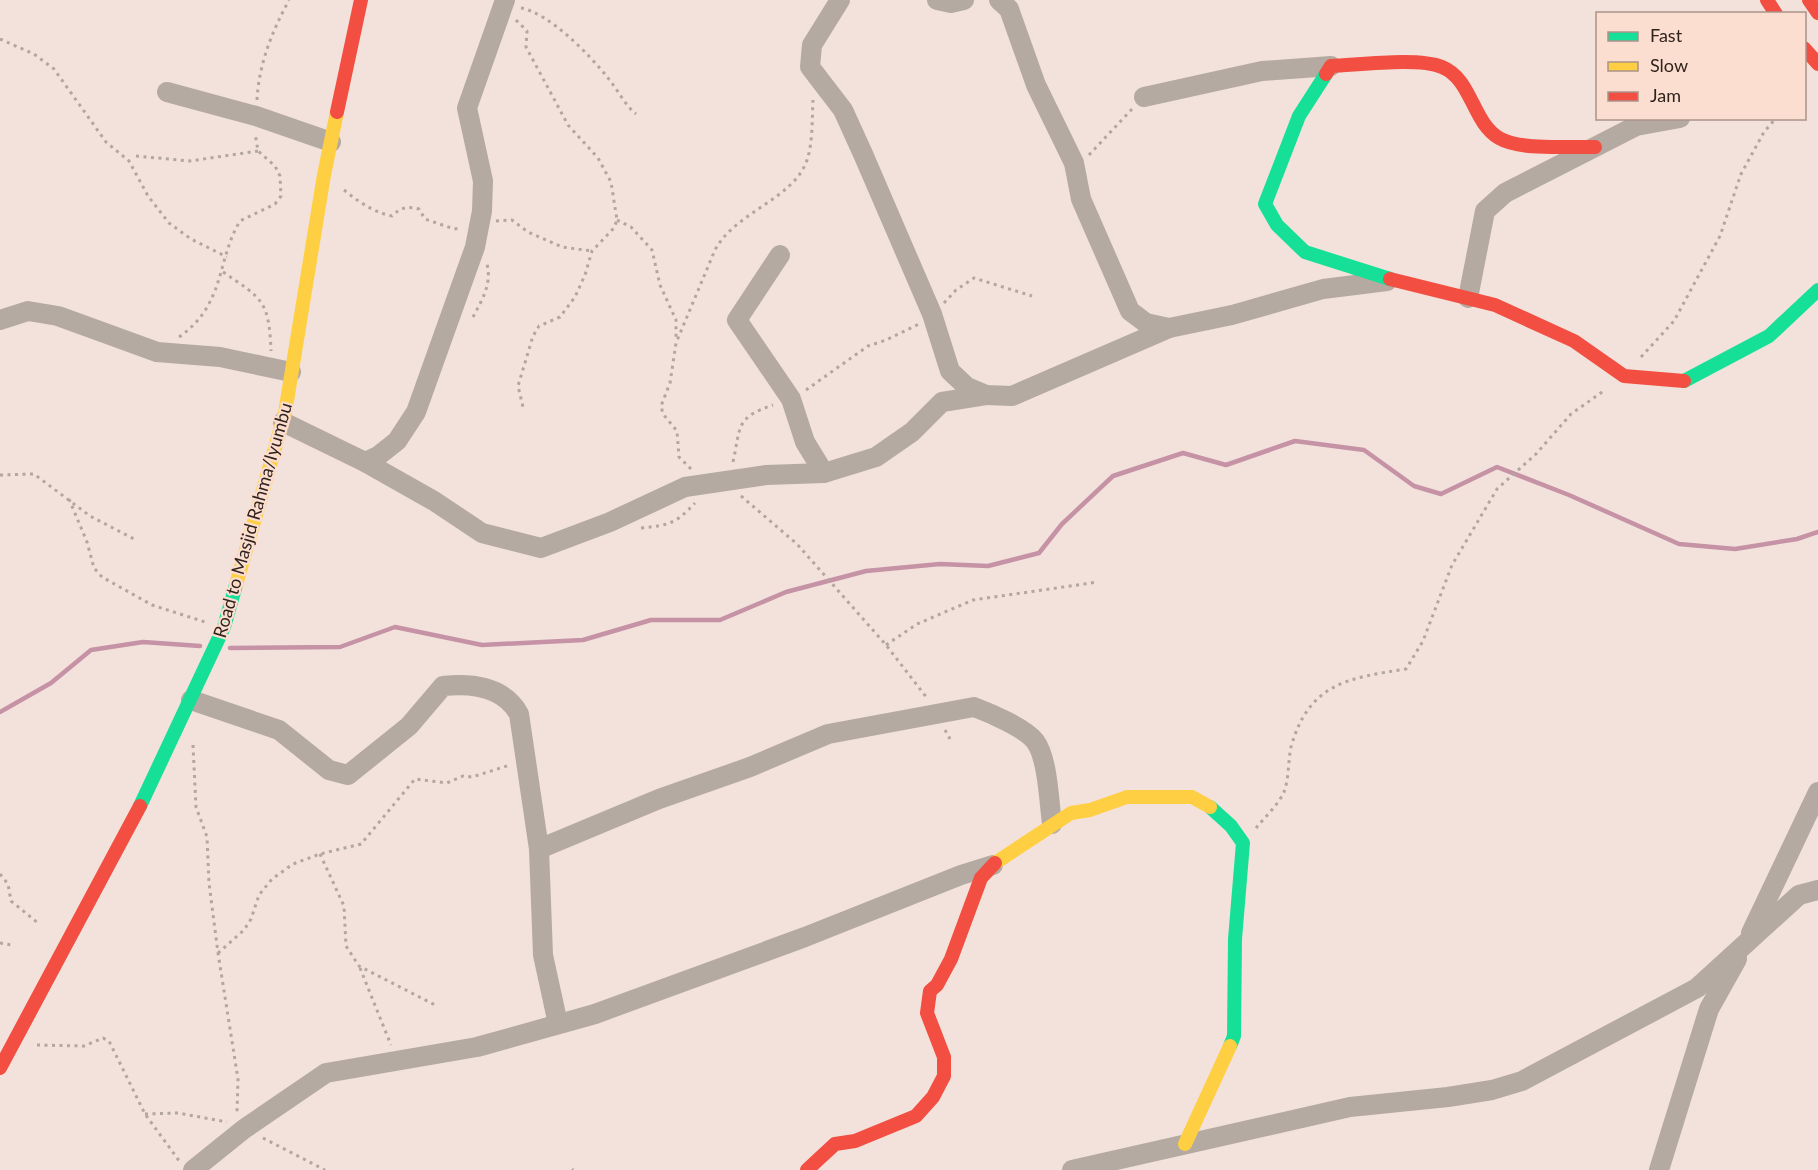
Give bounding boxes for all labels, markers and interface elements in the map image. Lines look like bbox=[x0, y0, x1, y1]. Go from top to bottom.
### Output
legend bbox=[1596, 12, 1806, 120]
text: Fast bbox=[1650, 24, 1683, 46]
text: Slow bbox=[1650, 54, 1688, 76]
text: Jam bbox=[1650, 84, 1681, 106]
street label: Road to Masjid Rahma/Iyumbu bbox=[208, 400, 296, 640]

